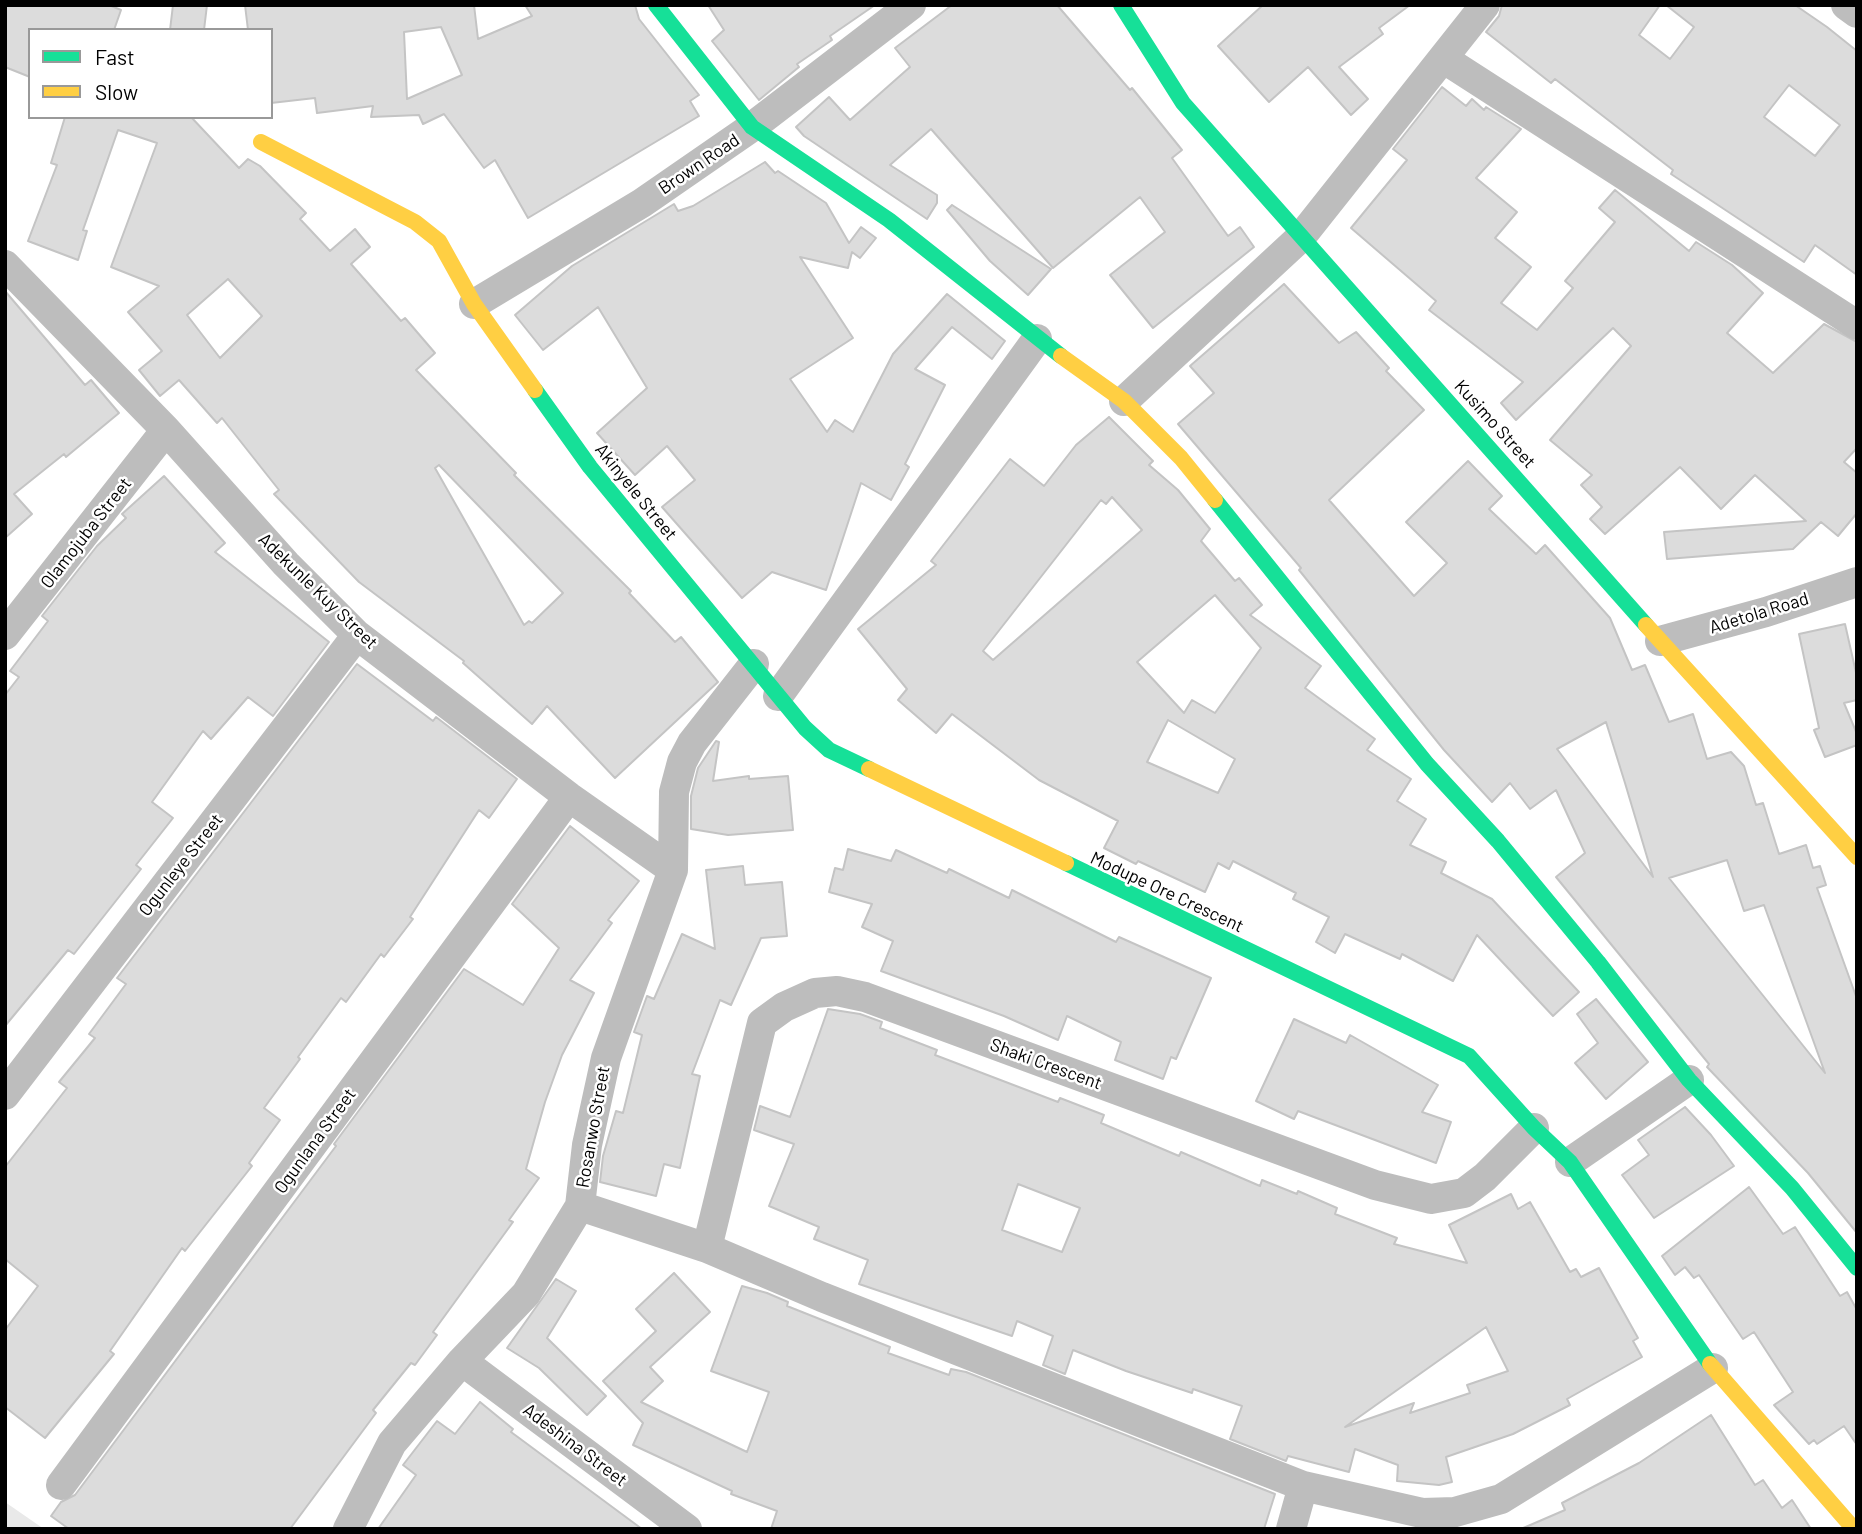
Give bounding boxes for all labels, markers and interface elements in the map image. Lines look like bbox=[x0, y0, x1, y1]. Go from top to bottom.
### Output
legend bbox=[28, 28, 273, 119]
text: Fast bbox=[95, 44, 135, 69]
text: Slow bbox=[95, 79, 138, 104]
street label: Brown Road bbox=[654, 129, 744, 199]
street label: Kusimo Street bbox=[1450, 375, 1540, 473]
street label: Akinyele Street bbox=[590, 439, 682, 545]
street label: Olamojuba Street bbox=[36, 473, 136, 593]
street label: Adekunle Kuy Street bbox=[254, 529, 382, 653]
street label: Adetola Road bbox=[1707, 588, 1811, 638]
street label: Ogunleye Street bbox=[134, 810, 228, 920]
street label: Modupe Ore Crescent bbox=[1087, 847, 1247, 937]
street label: Shaki Crescent bbox=[987, 1034, 1105, 1094]
street label: Rosanwo Street bbox=[572, 1064, 614, 1190]
street label: Ogunlana Street bbox=[270, 1084, 360, 1198]
street label: Adeshina Street bbox=[519, 1399, 631, 1491]

